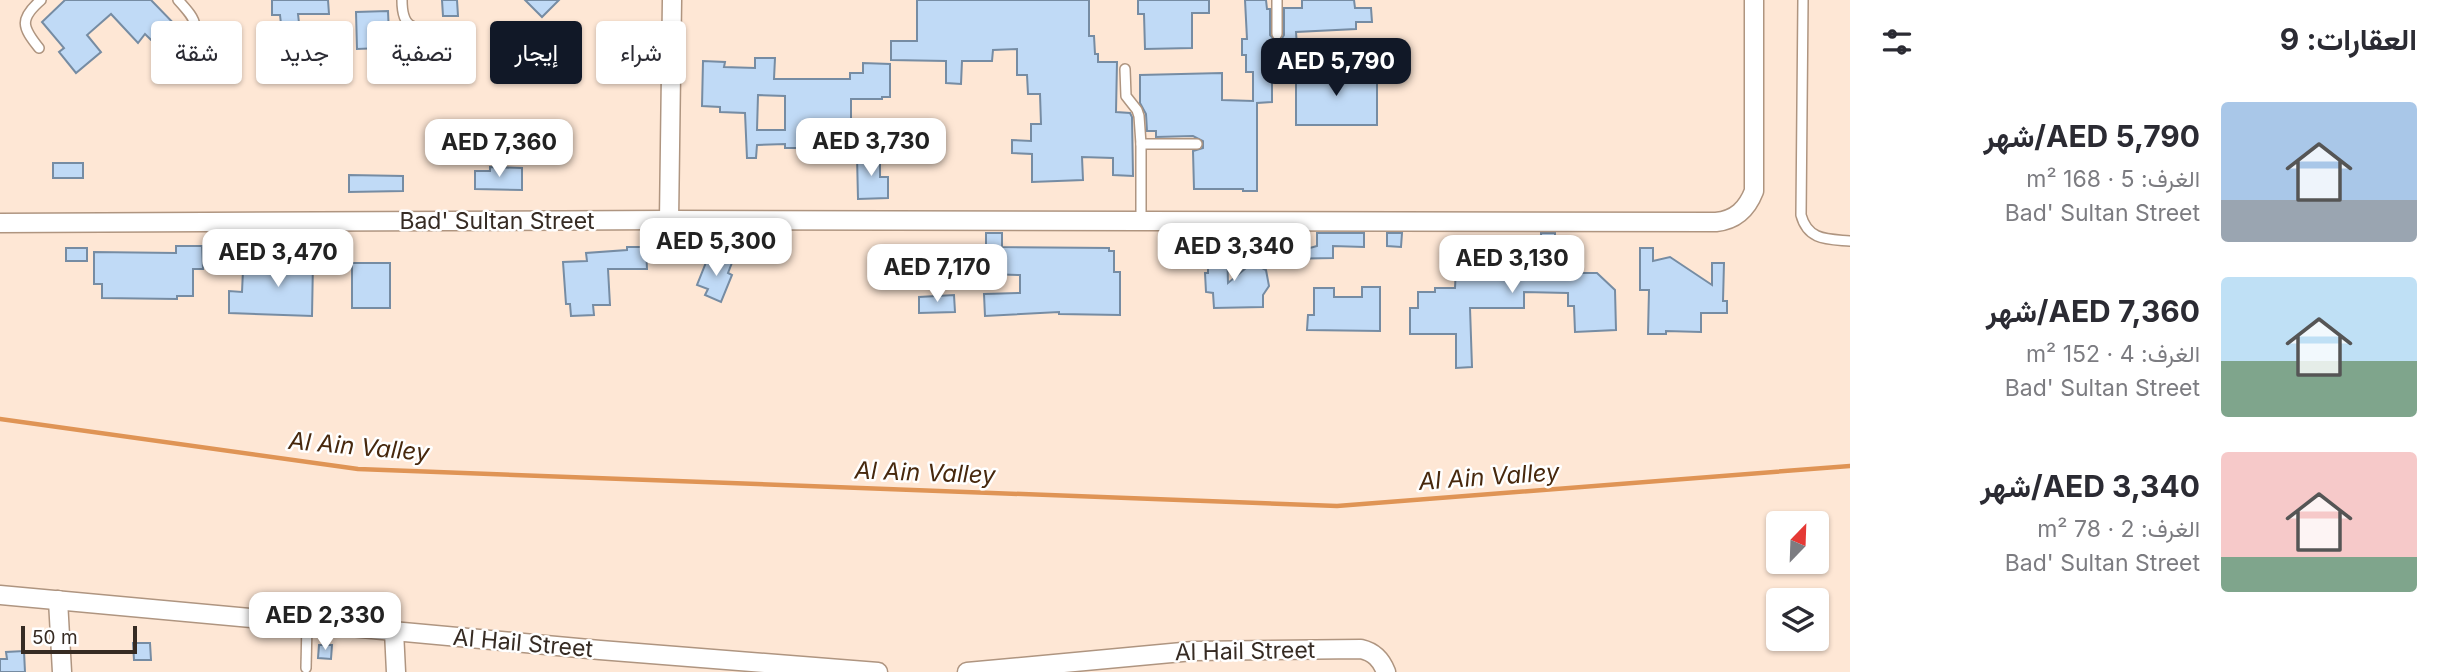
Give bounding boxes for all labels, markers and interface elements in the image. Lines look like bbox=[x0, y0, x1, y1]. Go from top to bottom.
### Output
chip: شقة bbox=[151, 21, 242, 84]
chip: جديد bbox=[256, 21, 353, 84]
chip: تصفية bbox=[367, 21, 476, 84]
chip: إيجار bbox=[490, 21, 582, 84]
chip: شراء bbox=[596, 21, 686, 84]
text: العقارات: 9 bbox=[2280, 21, 2417, 57]
icon: filters bbox=[1878, 23, 1916, 61]
pin: AED 5,790 bbox=[1256, 38, 1416, 98]
text: AED 5,790 bbox=[1277, 47, 1395, 75]
pin: AED 3,730 bbox=[791, 118, 951, 178]
text: AED 5,790/شهر bbox=[1984, 118, 2200, 154]
pin: AED 7,360 bbox=[419, 120, 579, 179]
text: AED 3,730 bbox=[812, 127, 930, 155]
text: AED 7,360 bbox=[441, 128, 557, 156]
icon: home bbox=[2277, 130, 2361, 214]
text: الغرف: 5 · 168 m² bbox=[2026, 165, 2200, 193]
text: Bad' Sultan Street bbox=[2005, 199, 2200, 227]
street label: Bad' Sultan Street bbox=[399, 207, 595, 235]
pin: AED 5,300 bbox=[636, 218, 796, 278]
pin: AED 3,340 bbox=[1154, 224, 1314, 283]
text: AED 5,300 bbox=[656, 227, 776, 255]
pin: AED 3,470 bbox=[198, 230, 358, 289]
text: AED 3,340 bbox=[1174, 232, 1294, 260]
pin: AED 3,130 bbox=[1432, 236, 1592, 295]
text: AED 3,470 bbox=[218, 238, 338, 266]
pin: AED 7,170 bbox=[857, 244, 1017, 304]
text: AED 3,130 bbox=[1455, 244, 1569, 272]
text: AED 7,170 bbox=[883, 253, 991, 281]
text: AED 7,360/شهر bbox=[1986, 293, 2200, 329]
icon: home bbox=[2277, 305, 2361, 389]
text: الغرف: 4 · 152 m² bbox=[2026, 340, 2200, 368]
text: Bad' Sultan Street bbox=[2005, 374, 2200, 402]
water label: Al Ain Valley bbox=[286, 426, 431, 467]
water label: Al Ain Valley bbox=[853, 456, 997, 489]
water label: Al Ain Valley bbox=[1417, 457, 1561, 496]
text: AED 3,340/شهر bbox=[1980, 468, 2200, 504]
icon: home bbox=[2277, 480, 2361, 564]
north arrow bbox=[1766, 511, 1829, 574]
map controls bbox=[1766, 511, 1829, 651]
text: الغرف: 2 · 78 m² bbox=[2037, 515, 2200, 543]
text: Bad' Sultan Street bbox=[2005, 549, 2200, 577]
button: layers bbox=[1766, 588, 1829, 651]
pin: AED 2,330 bbox=[245, 592, 405, 652]
text: AED 2,330 bbox=[265, 601, 385, 629]
scale bar bbox=[21, 623, 136, 655]
street label: Al Hail Street bbox=[452, 623, 595, 663]
text: 50 m bbox=[32, 626, 78, 649]
street label: Al Hail Street bbox=[1175, 636, 1316, 666]

